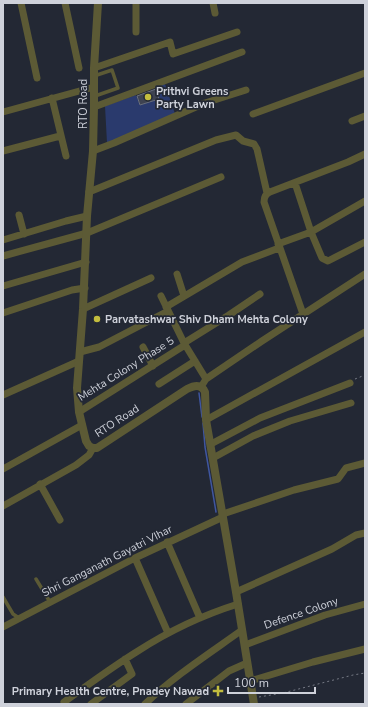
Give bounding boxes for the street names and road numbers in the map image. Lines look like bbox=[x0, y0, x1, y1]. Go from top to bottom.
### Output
street label: RTO Road bbox=[76, 79, 91, 129]
street label: Mehta Colony Phase 5 bbox=[75, 333, 177, 405]
street label: RTO Road bbox=[92, 401, 142, 441]
street label: Shri Ganganath Gayatri VIhar bbox=[39, 522, 175, 600]
street label: Defence Colony bbox=[262, 593, 340, 633]

